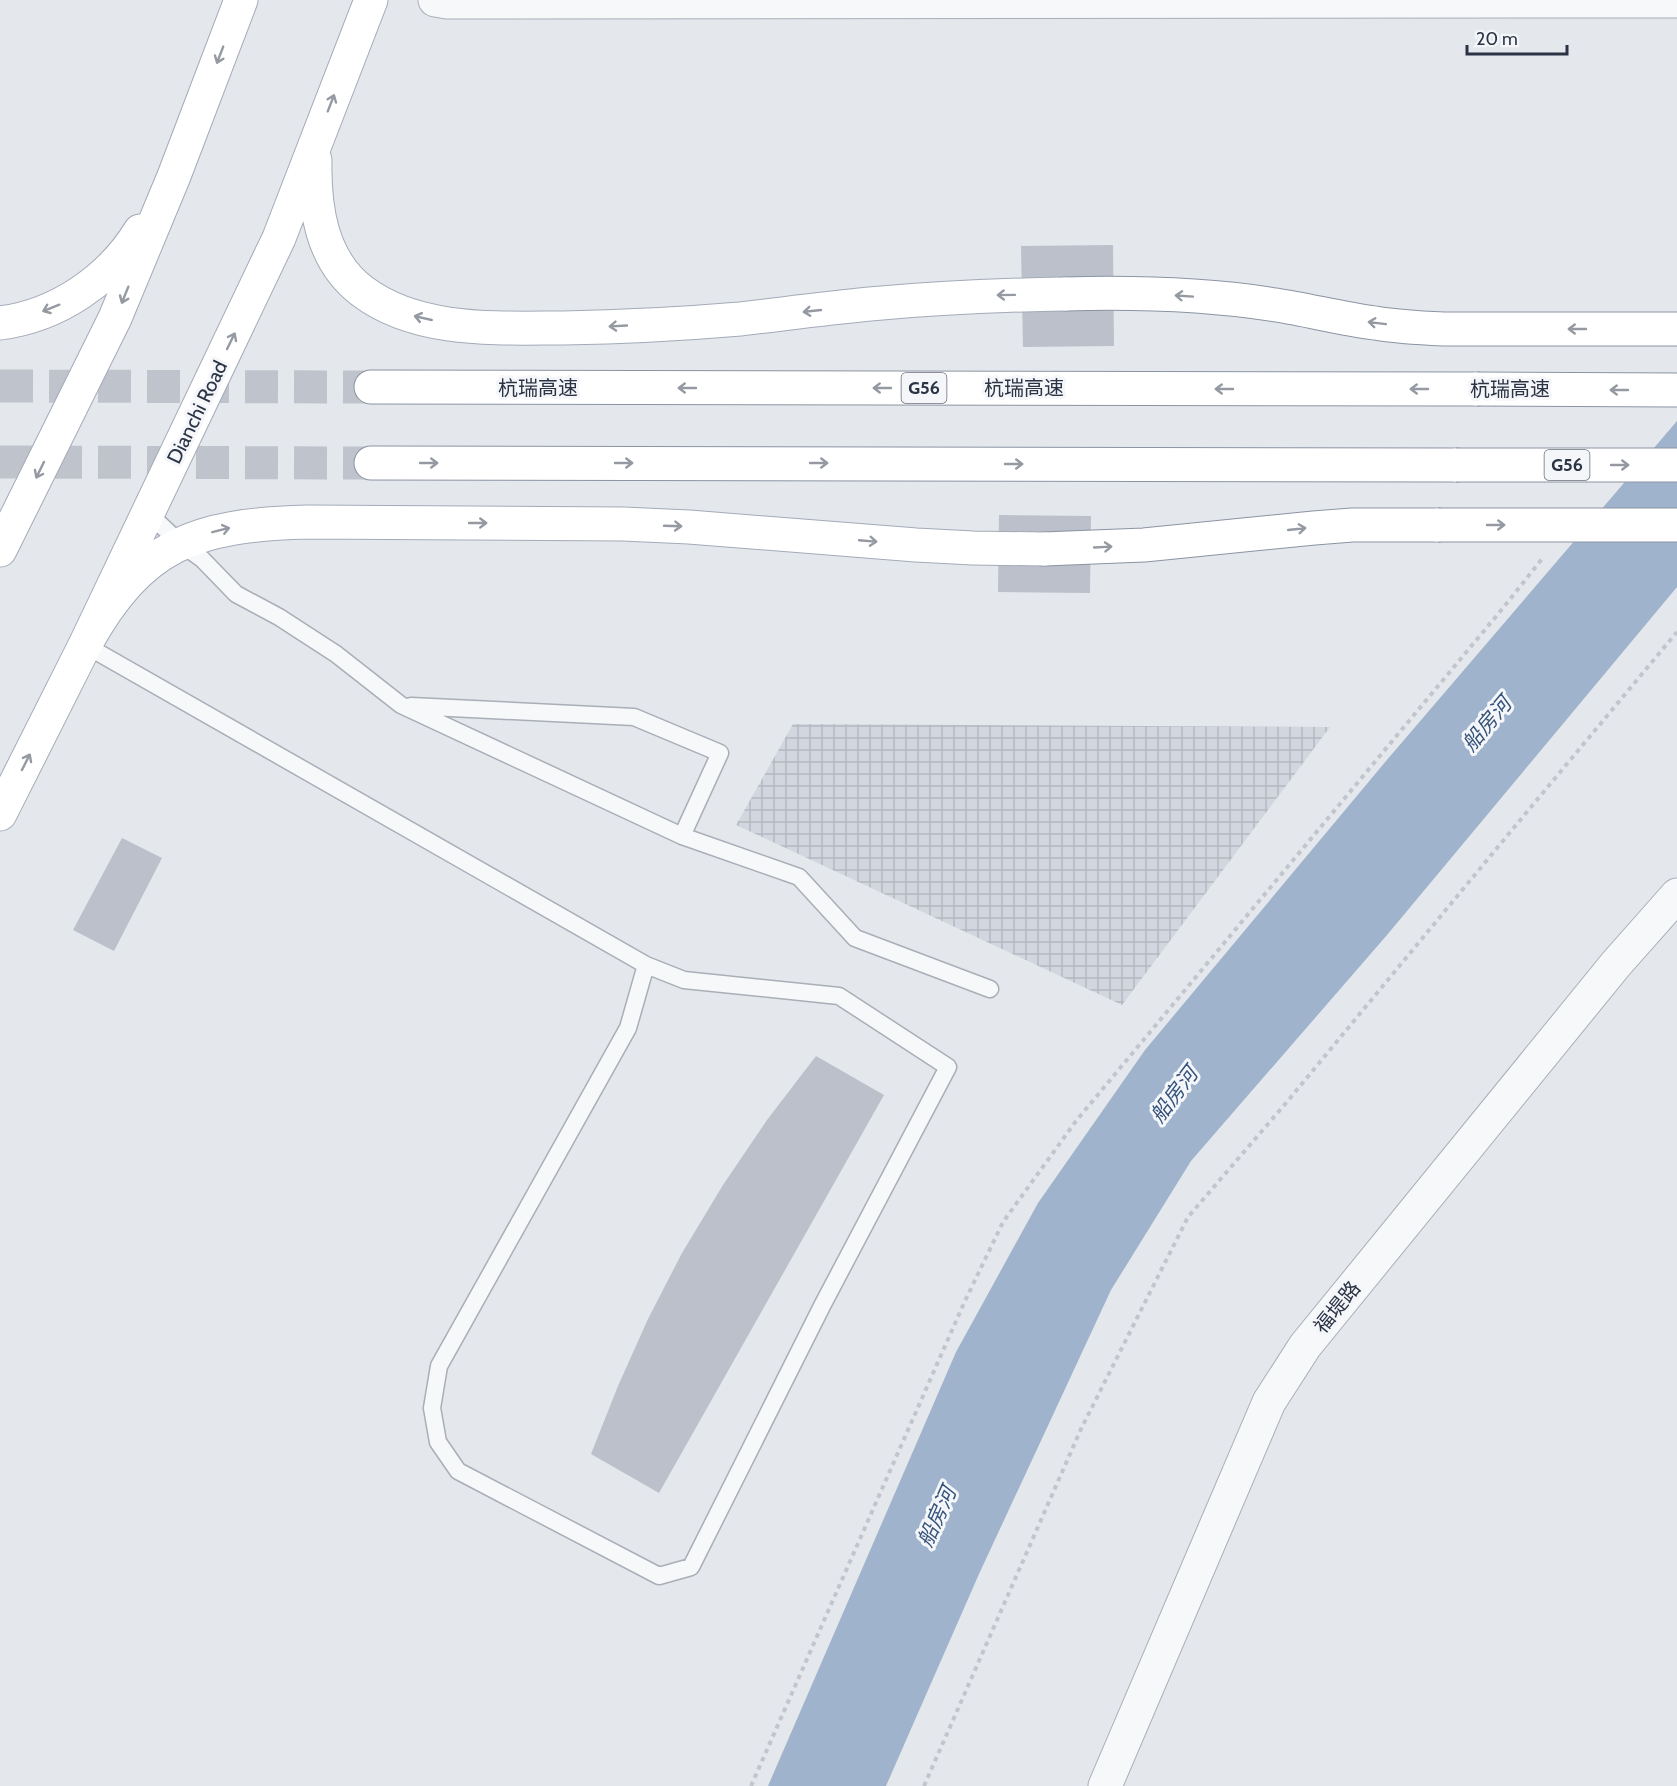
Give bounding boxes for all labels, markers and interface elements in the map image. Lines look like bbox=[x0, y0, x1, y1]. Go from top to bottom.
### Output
scale bar bbox=[1467, 18, 1568, 56]
text: 20 m bbox=[1476, 28, 1518, 50]
one-way arrow bbox=[214, 45, 225, 64]
one-way arrow bbox=[327, 95, 338, 113]
one-way arrow bbox=[119, 285, 130, 303]
one-way arrow bbox=[997, 289, 1017, 301]
one-way arrow bbox=[1174, 290, 1194, 301]
one-way arrow bbox=[42, 303, 61, 314]
one-way arrow bbox=[802, 305, 822, 316]
one-way arrow bbox=[414, 312, 434, 323]
one-way arrow bbox=[1367, 318, 1387, 329]
one-way arrow bbox=[608, 321, 628, 332]
one-way arrow bbox=[1567, 323, 1587, 335]
one-way arrow bbox=[225, 332, 237, 350]
street label: Dianchi Road bbox=[162, 357, 232, 467]
road number: G56 bbox=[902, 373, 946, 403]
street label: 杭瑞高速 bbox=[498, 376, 578, 400]
street label: 杭瑞高速 bbox=[984, 376, 1064, 400]
street label: 杭瑞高速 bbox=[1470, 377, 1550, 401]
one-way arrow bbox=[677, 382, 697, 394]
one-way arrow bbox=[872, 382, 892, 394]
one-way arrow bbox=[1214, 383, 1234, 395]
one-way arrow bbox=[1409, 383, 1429, 395]
one-way arrow bbox=[1609, 384, 1629, 396]
road number: G56 bbox=[1544, 450, 1590, 480]
one-way arrow bbox=[419, 457, 439, 469]
one-way arrow bbox=[614, 457, 634, 469]
one-way arrow bbox=[809, 457, 829, 469]
one-way arrow bbox=[1004, 458, 1024, 470]
one-way arrow bbox=[1609, 459, 1629, 471]
one-way arrow bbox=[34, 461, 46, 478]
one-way arrow bbox=[468, 517, 488, 529]
one-way arrow bbox=[1486, 519, 1506, 531]
one-way arrow bbox=[663, 520, 683, 532]
one-way arrow bbox=[211, 524, 230, 536]
one-way arrow bbox=[1286, 524, 1306, 535]
one-way arrow bbox=[857, 536, 877, 547]
one-way arrow bbox=[1092, 542, 1112, 553]
water label: 船房河 bbox=[1457, 688, 1519, 756]
one-way arrow bbox=[21, 753, 33, 771]
water label: 船房河 bbox=[1145, 1059, 1205, 1127]
street label: 福堤路 bbox=[1309, 1276, 1365, 1338]
water label: 船房河 bbox=[912, 1479, 962, 1551]

